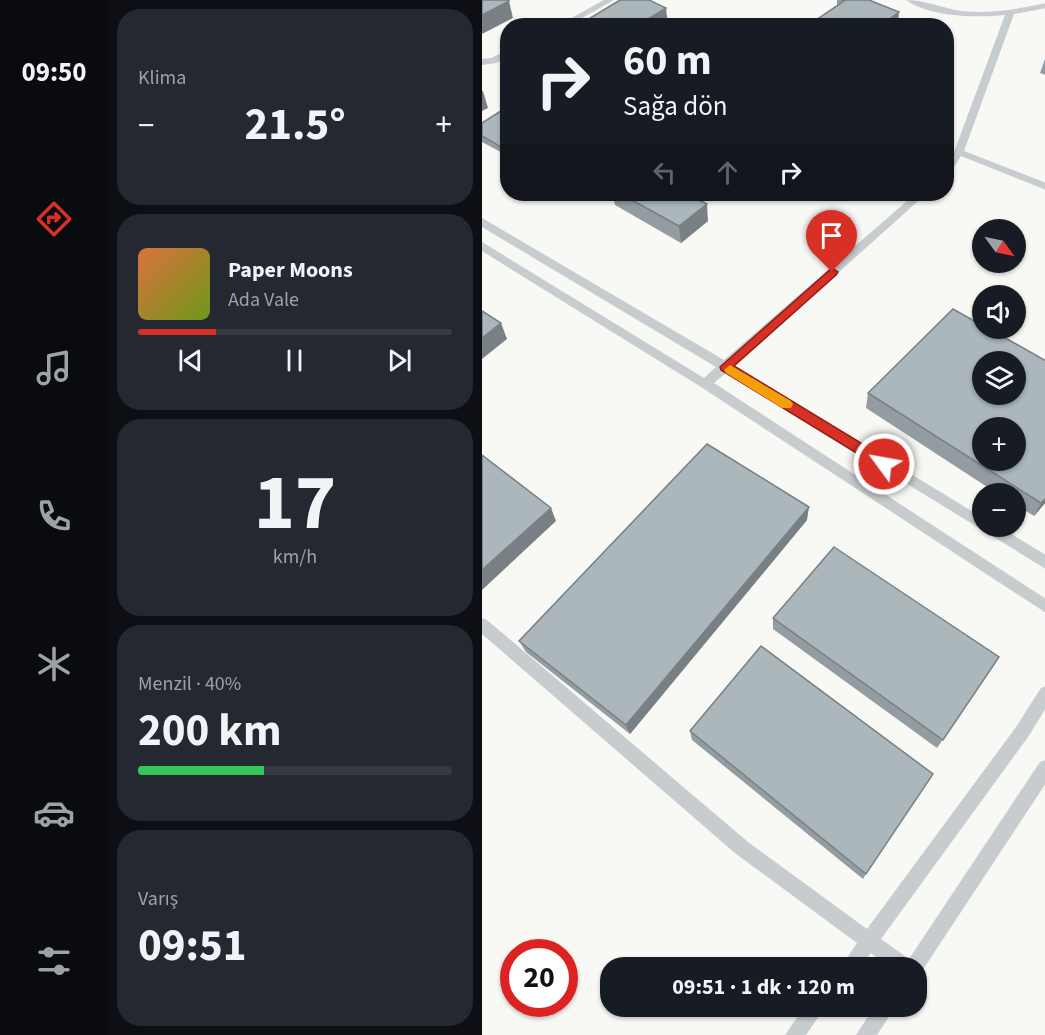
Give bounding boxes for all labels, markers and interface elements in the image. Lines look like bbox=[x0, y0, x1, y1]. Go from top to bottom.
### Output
text: 60 m bbox=[623, 31, 712, 91]
icon: right bbox=[524, 42, 602, 120]
text: 09:50 bbox=[21, 53, 87, 92]
text: Klima bbox=[138, 64, 186, 92]
text: Sağa dön bbox=[623, 87, 728, 126]
text: 21.5° bbox=[244, 93, 346, 157]
text: − bbox=[138, 102, 154, 149]
text: + bbox=[436, 102, 452, 149]
icon: left bbox=[648, 156, 681, 189]
icon: ahead bbox=[711, 156, 744, 189]
icon: right bbox=[774, 156, 807, 189]
icon: directions bbox=[33, 198, 75, 240]
pin bbox=[806, 210, 857, 272]
icon: arrive bbox=[815, 219, 848, 252]
north arrow bbox=[972, 219, 1026, 273]
map controls bbox=[972, 219, 1026, 537]
text: Paper Moons bbox=[228, 254, 353, 286]
button: sound bbox=[972, 285, 1026, 339]
text: Ada Vale bbox=[228, 286, 299, 314]
icon: previous bbox=[174, 344, 207, 377]
icon: pause bbox=[278, 344, 311, 377]
icon: next bbox=[383, 344, 416, 377]
icon: music bbox=[33, 347, 75, 389]
button: layers bbox=[972, 351, 1026, 405]
button: + bbox=[972, 417, 1026, 471]
position arrow bbox=[852, 432, 916, 496]
text: 17 bbox=[254, 448, 336, 559]
button: − bbox=[972, 483, 1026, 537]
icon: phone bbox=[33, 495, 75, 537]
text: km/h bbox=[273, 543, 317, 571]
icon: climate bbox=[33, 643, 75, 685]
text: Menzil · 40% bbox=[138, 670, 241, 698]
text: 200 km bbox=[138, 699, 282, 763]
icon: car bbox=[33, 792, 75, 834]
text: Varış bbox=[138, 885, 178, 913]
text: 09:51 bbox=[138, 914, 247, 978]
speed limit sign: 20 bbox=[500, 939, 578, 1017]
icon: filters bbox=[33, 940, 75, 982]
text: 09:51 · 1 dk · 120 m bbox=[672, 971, 855, 1003]

